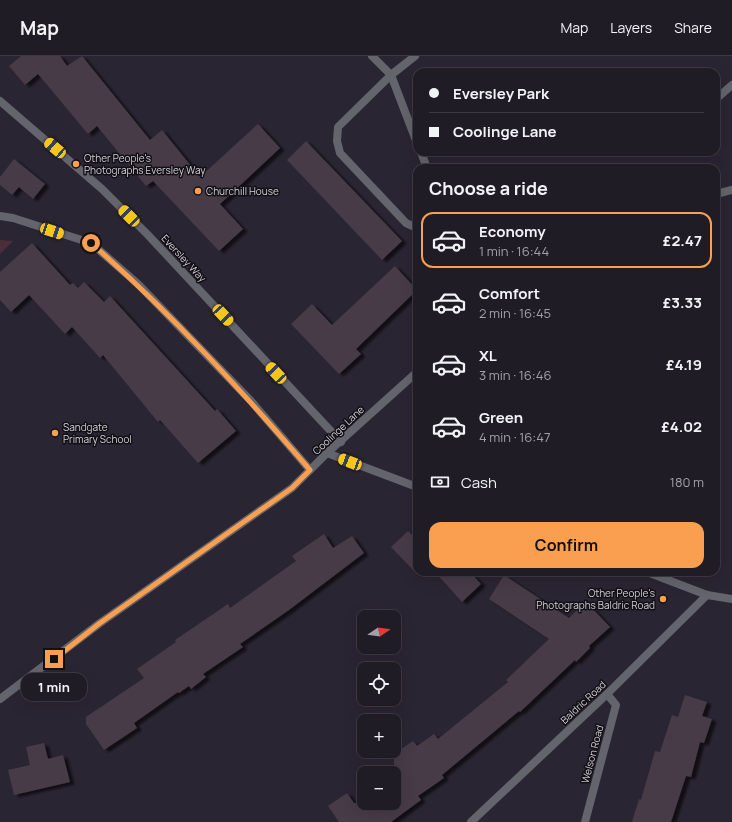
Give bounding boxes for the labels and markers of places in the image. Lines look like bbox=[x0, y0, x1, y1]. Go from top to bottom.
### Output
place label: Other People's Photographs Eversley Way bbox=[84, 151, 206, 177]
marker: Other People's Photographs Eversley Way bbox=[71, 159, 81, 169]
place label: Churchill House bbox=[206, 184, 279, 198]
marker: Churchill House bbox=[193, 186, 203, 196]
place label: Sandgate Primary School bbox=[63, 420, 132, 446]
marker: Sandgate Primary School bbox=[50, 428, 60, 438]
place label: Other People's Photographs Baldric Road bbox=[536, 586, 655, 612]
marker: Other People's Photographs Baldric Road bbox=[658, 594, 668, 604]

